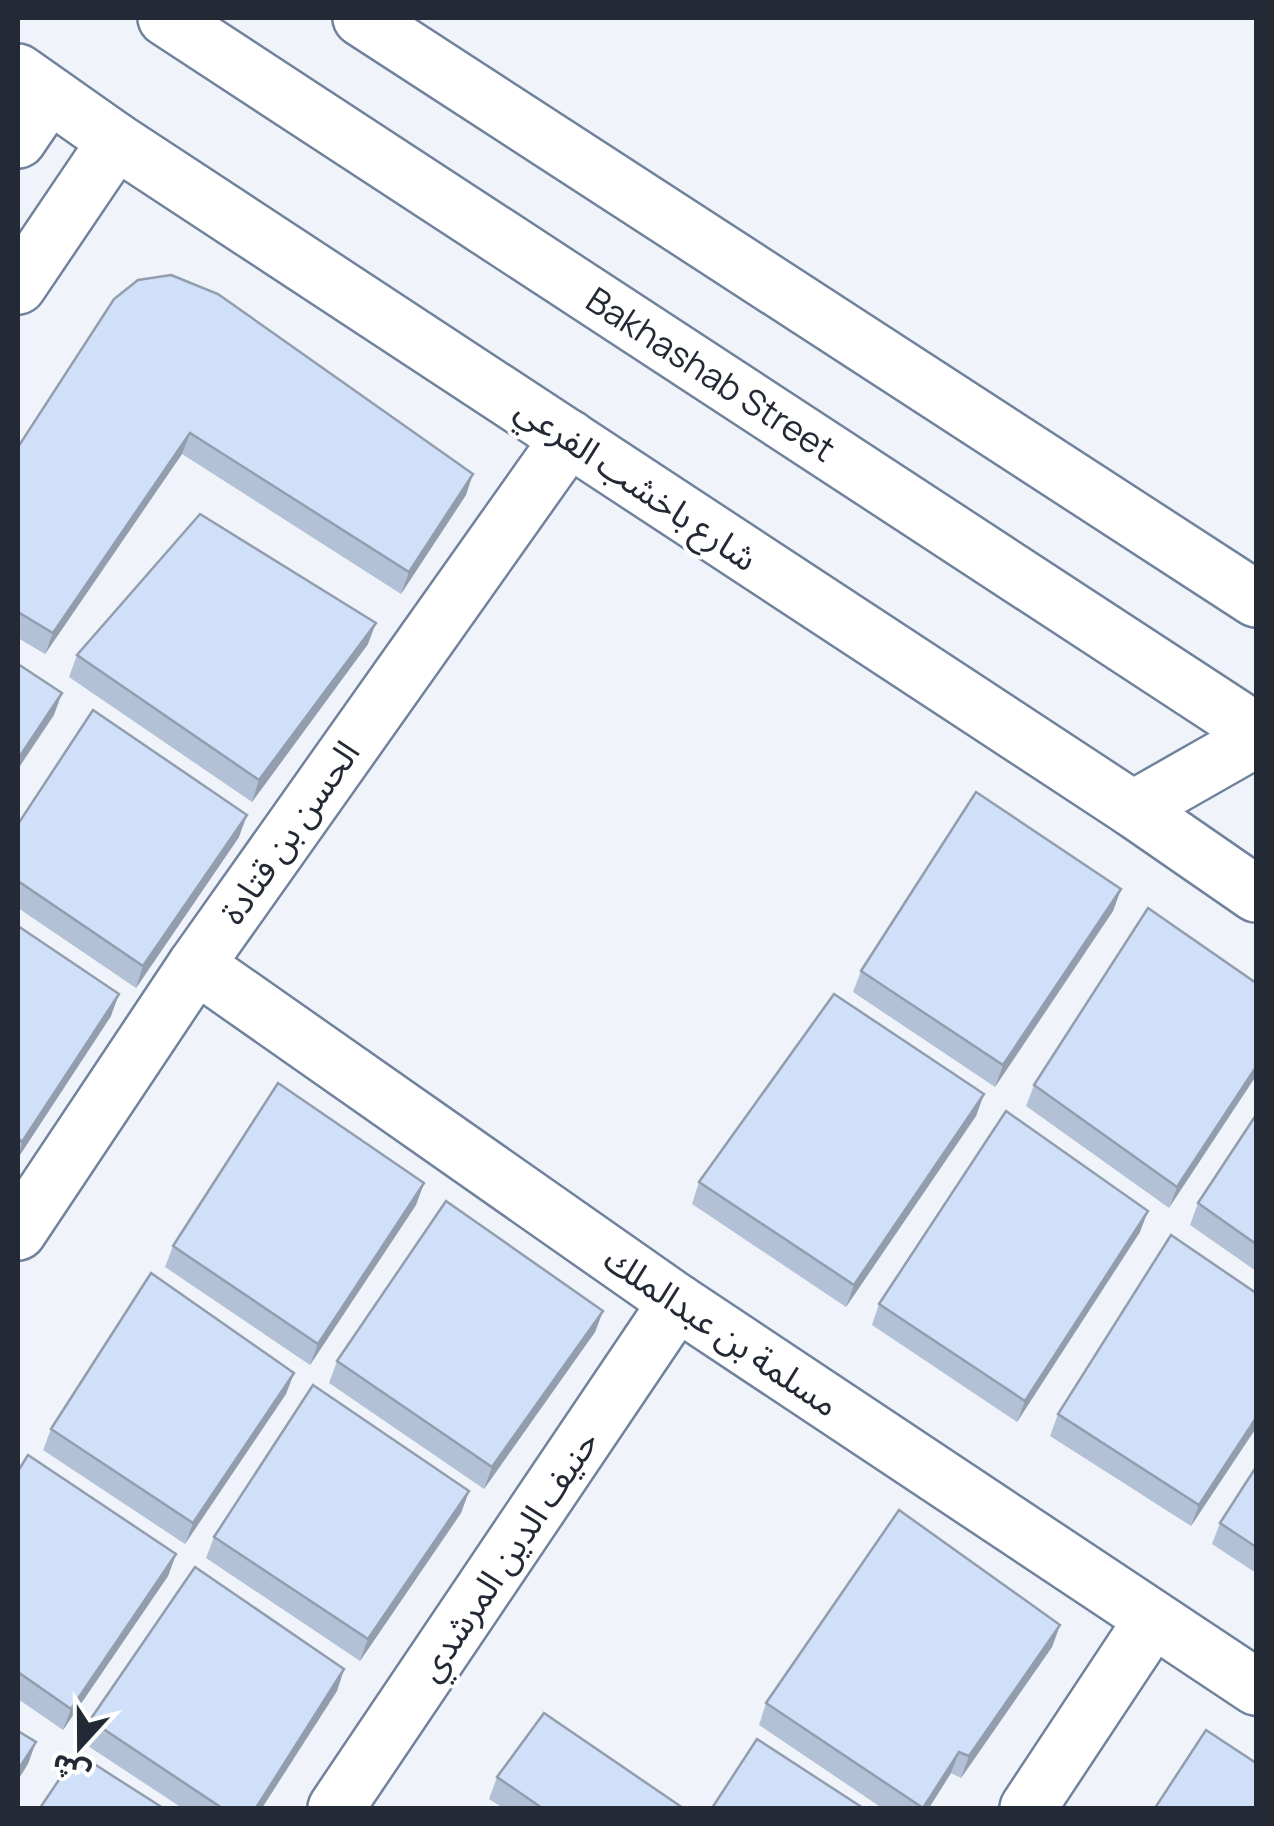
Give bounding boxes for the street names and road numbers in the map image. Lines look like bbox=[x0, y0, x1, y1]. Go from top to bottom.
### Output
street label: Bakhashab Street bbox=[577, 276, 845, 472]
street label: شارع باخشب الفرعي bbox=[505, 384, 767, 585]
street label: الحسن بن قتادة bbox=[208, 731, 370, 933]
street label: مسلمة بن عبدالملك bbox=[595, 1235, 849, 1427]
street label: حنيف الدين المرشدي bbox=[405, 1420, 612, 1692]

